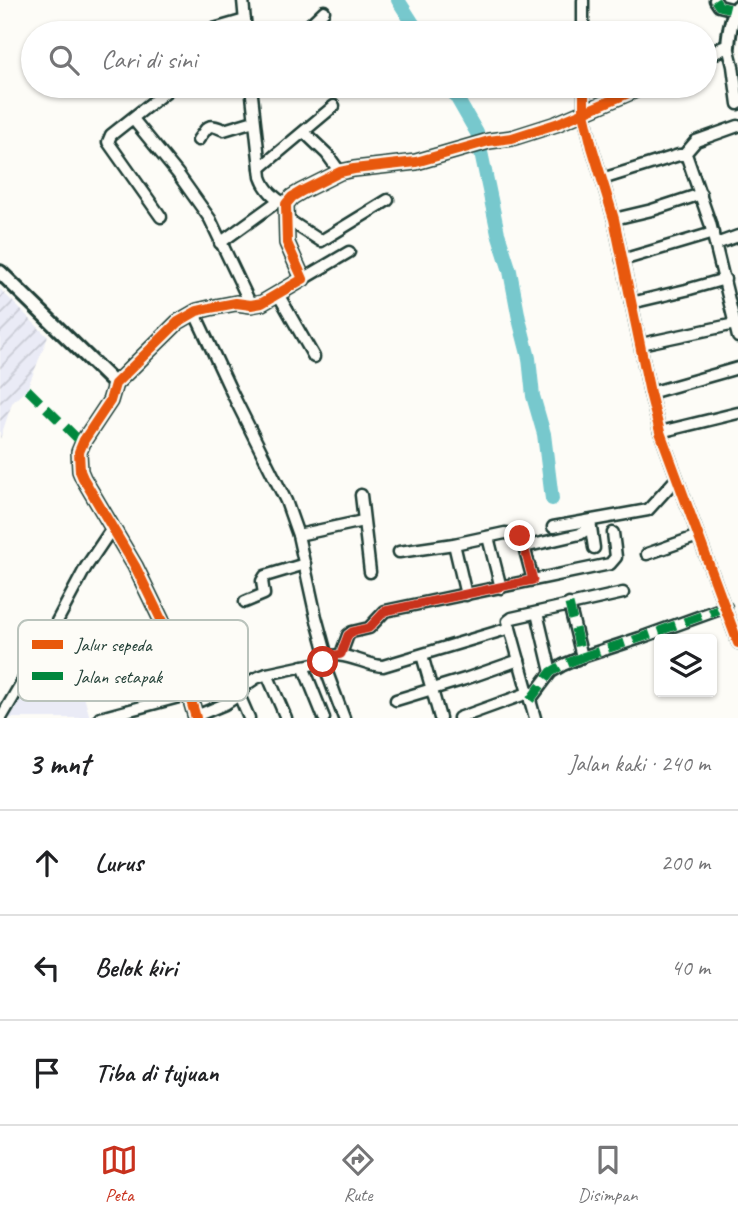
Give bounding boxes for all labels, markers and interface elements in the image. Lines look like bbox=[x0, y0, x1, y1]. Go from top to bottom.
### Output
search box bbox=[21, 21, 717, 98]
icon: search bbox=[45, 41, 83, 79]
text: Cari di sini bbox=[101, 43, 197, 76]
route end bbox=[504, 520, 535, 551]
legend bbox=[18, 620, 248, 701]
text: Jalur sepeda bbox=[74, 633, 153, 657]
map controls bbox=[654, 634, 717, 697]
button: layers bbox=[654, 634, 717, 697]
route start bbox=[307, 646, 338, 677]
text: Jalan setapak bbox=[74, 665, 164, 689]
text: 3 mnt bbox=[28, 745, 90, 783]
text: Jalan kaki · 240 m bbox=[568, 749, 710, 778]
icon: ahead bbox=[28, 844, 66, 882]
text: Lurus bbox=[95, 846, 143, 879]
text: 200 m bbox=[661, 848, 710, 877]
icon: left bbox=[28, 949, 66, 987]
text: Belok kiri bbox=[95, 951, 177, 984]
text: 40 m bbox=[671, 953, 710, 982]
icon: arrive bbox=[28, 1054, 66, 1092]
text: Tiba di tujuan bbox=[95, 1056, 219, 1089]
tab: Peta bbox=[100, 1141, 138, 1207]
tab: Rute bbox=[339, 1141, 377, 1207]
tab: Disimpan bbox=[578, 1141, 638, 1207]

